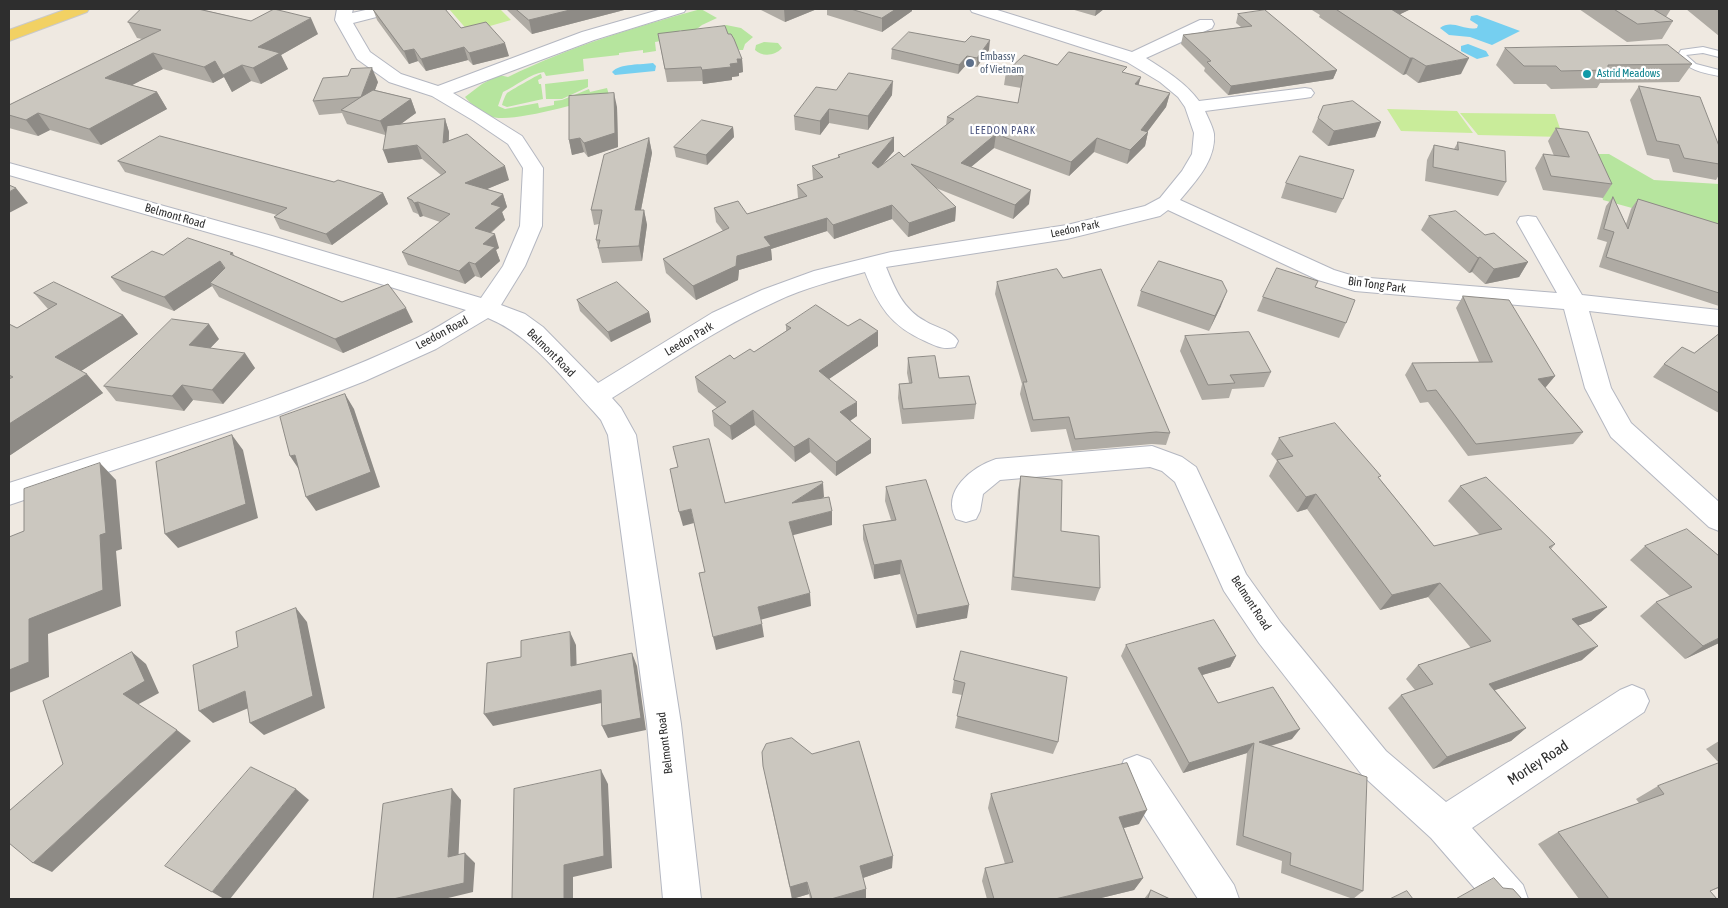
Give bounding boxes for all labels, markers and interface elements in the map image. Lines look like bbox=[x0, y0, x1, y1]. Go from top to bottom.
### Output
place label: Embassy of Vietnam bbox=[980, 50, 1024, 76]
marker: Embassy of Vietnam bbox=[964, 57, 976, 69]
place label: Astrid Meadows bbox=[1597, 67, 1660, 81]
marker: Astrid Meadows bbox=[1581, 68, 1593, 80]
district label: LEEDON PARK bbox=[968, 124, 1038, 138]
street label: Belmont Road bbox=[143, 200, 207, 232]
street label: Leedon Park bbox=[1049, 217, 1101, 241]
street label: Bin Tong Park bbox=[1347, 274, 1407, 296]
street label: Leedon Road bbox=[413, 313, 471, 353]
street label: Leedon Park bbox=[662, 319, 716, 359]
street label: Belmont Road bbox=[524, 326, 578, 380]
street label: Belmont Road bbox=[1228, 573, 1274, 633]
street label: Belmont Road bbox=[654, 711, 676, 775]
street label: Morley Road bbox=[1504, 737, 1572, 789]

